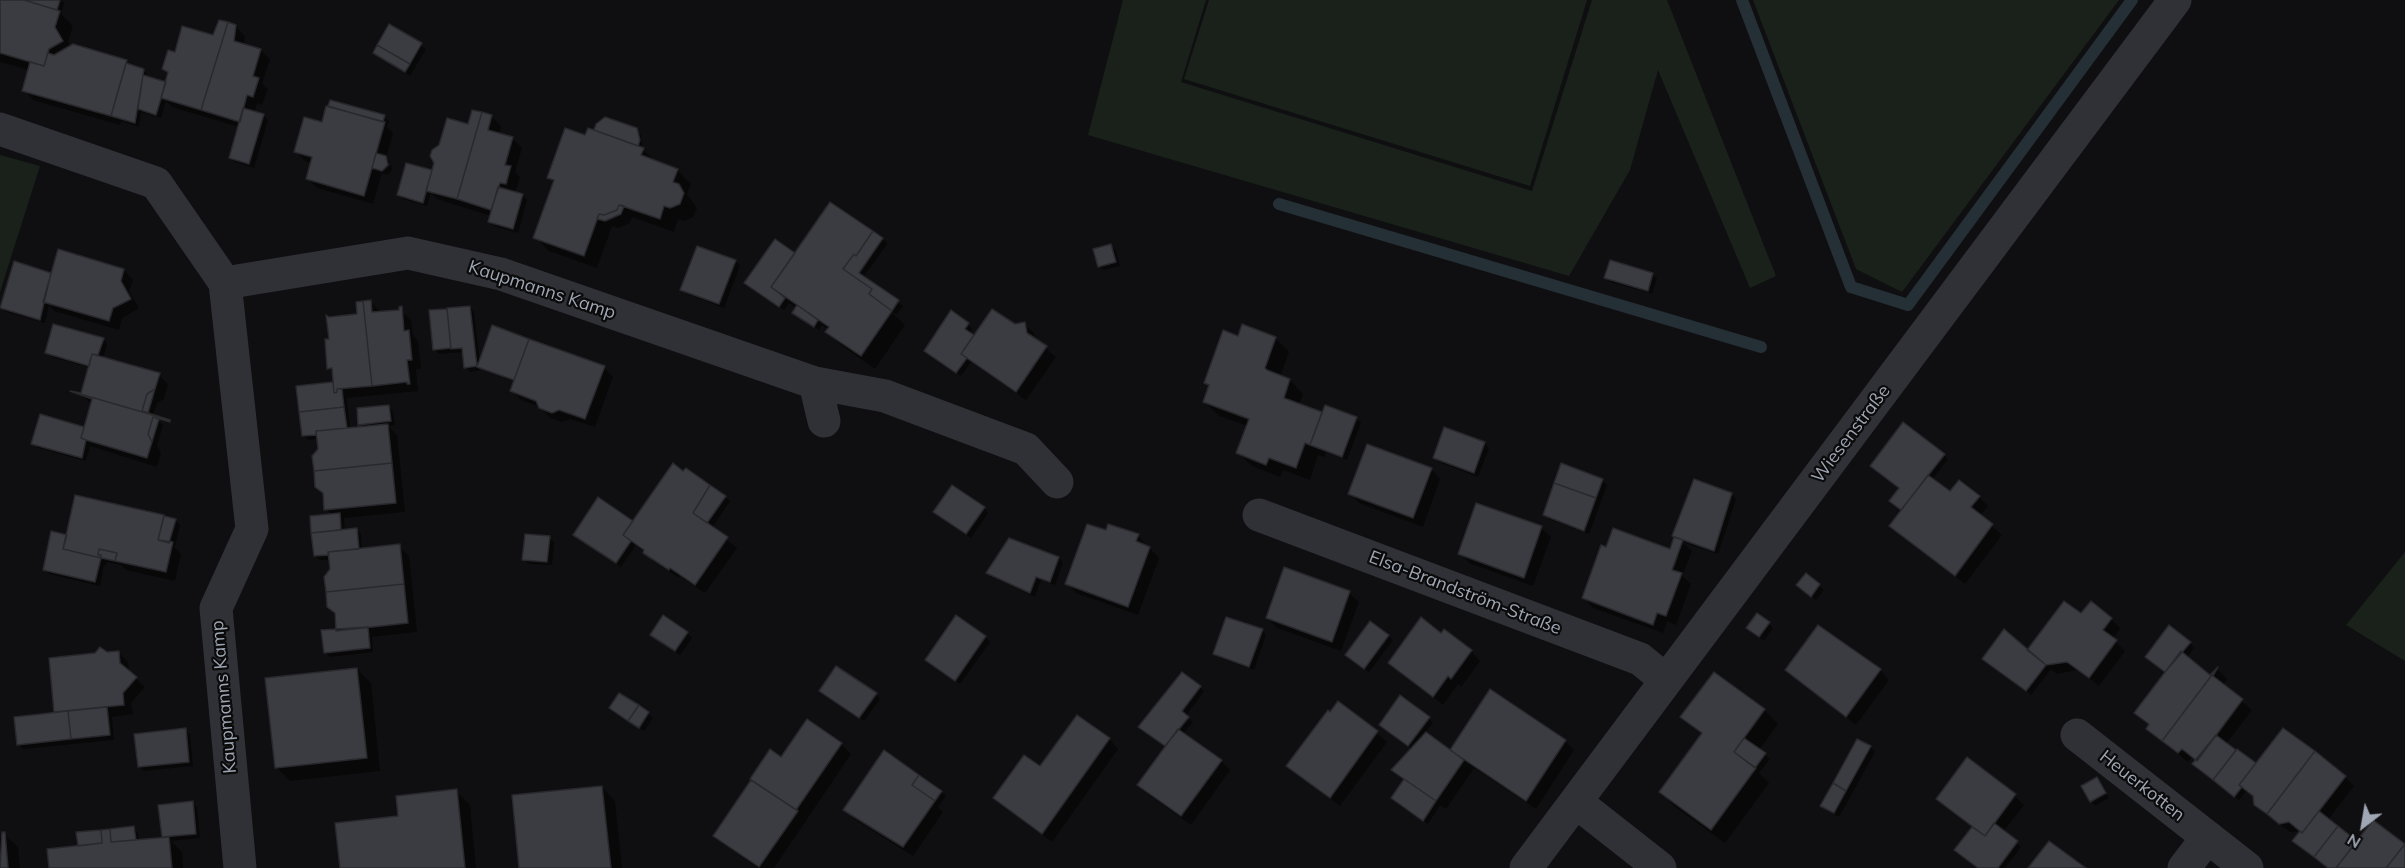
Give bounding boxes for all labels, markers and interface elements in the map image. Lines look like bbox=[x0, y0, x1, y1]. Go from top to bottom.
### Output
street label: Kaupmanns Kamp bbox=[466, 256, 618, 324]
street label: Wiesenstraße bbox=[1807, 381, 1895, 487]
street label: Elsa-Brandström-Straße bbox=[1366, 546, 1564, 640]
street label: Kaupmanns Kamp bbox=[207, 620, 241, 774]
street label: Heuerkotten bbox=[2095, 746, 2189, 826]
north arrow bbox=[2333, 796, 2393, 856]
text: N bbox=[2343, 830, 2364, 853]

